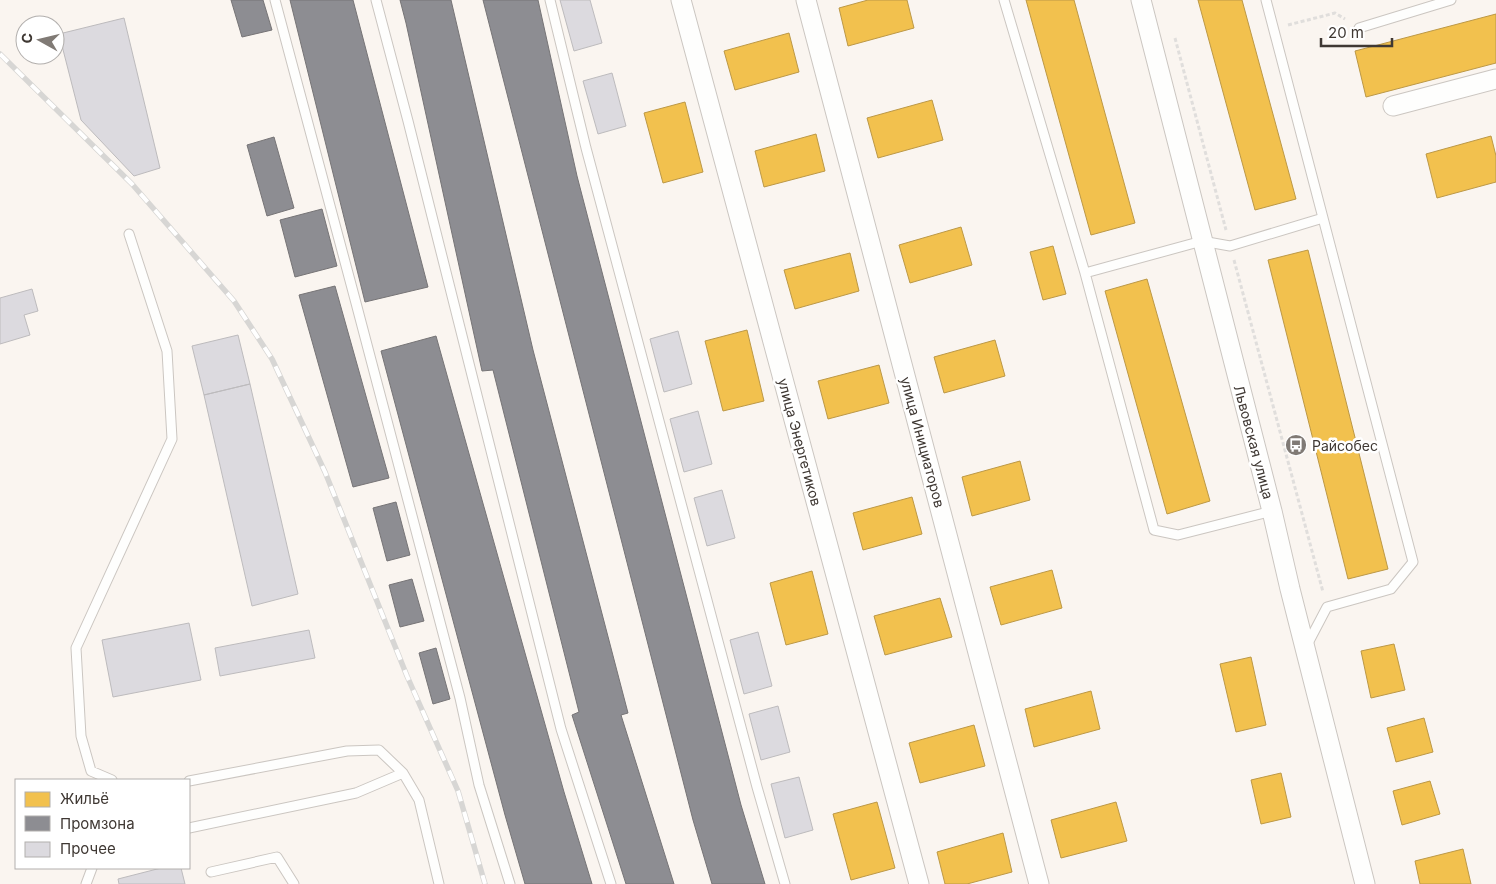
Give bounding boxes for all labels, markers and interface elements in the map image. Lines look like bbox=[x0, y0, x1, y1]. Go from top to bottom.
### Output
north arrow bbox=[15, 15, 65, 65]
scale bar bbox=[1321, 15, 1392, 47]
text: 20 m bbox=[1328, 23, 1364, 42]
text: С bbox=[17, 32, 36, 44]
street label: улица Инициаторов bbox=[897, 375, 949, 509]
street label: улица Энергетиков bbox=[775, 376, 825, 508]
street label: Львовская улица bbox=[1231, 383, 1277, 501]
bus stop icon: Райсобес bbox=[1284, 433, 1308, 457]
place label: Райсобес bbox=[1312, 437, 1378, 454]
legend bbox=[15, 779, 190, 869]
text: Жильё bbox=[60, 789, 109, 808]
text: Промзона bbox=[60, 814, 135, 833]
text: Прочее bbox=[60, 839, 116, 858]

